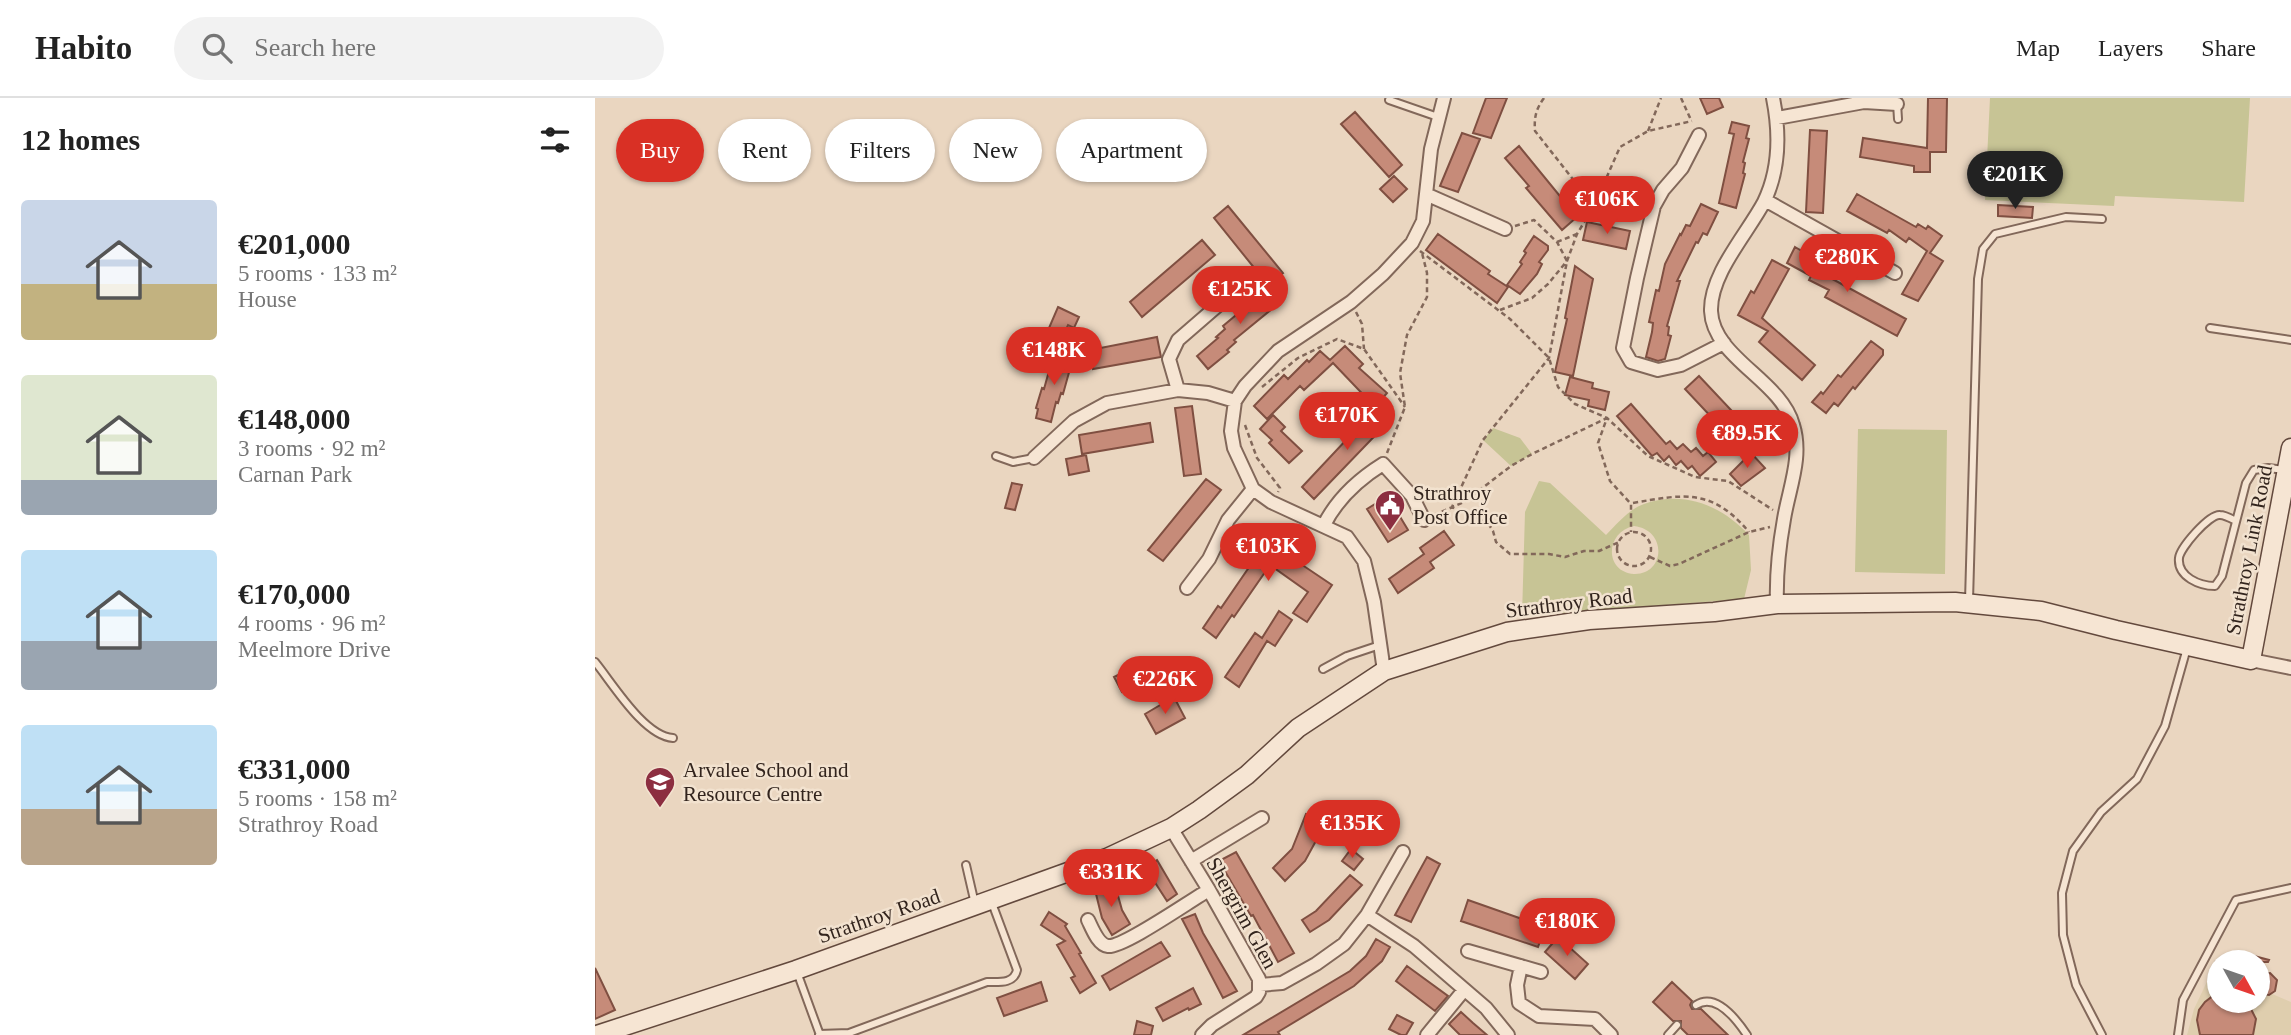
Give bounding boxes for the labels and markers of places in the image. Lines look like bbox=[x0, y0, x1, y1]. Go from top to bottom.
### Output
pin: €201K bbox=[1966, 152, 2064, 211]
pin: €106K bbox=[1558, 176, 1656, 236]
pin: €280K bbox=[1798, 234, 1896, 294]
pin: €125K bbox=[1191, 266, 1289, 326]
pin: €148K bbox=[1005, 328, 1103, 387]
pin: €170K bbox=[1298, 392, 1396, 452]
pin: €89.5K bbox=[1690, 410, 1804, 470]
place label: Strathroy Post Office bbox=[1413, 481, 1508, 529]
public building icon: Strathroy Post Office bbox=[1373, 488, 1407, 532]
pin: €103K bbox=[1219, 524, 1317, 583]
pin: €226K bbox=[1116, 656, 1214, 716]
place label: Arvalee School and Resource Centre bbox=[683, 758, 849, 806]
school or university icon: Arvalee School and Resource Centre bbox=[643, 765, 677, 809]
pin: €135K bbox=[1303, 800, 1401, 860]
pin: €331K bbox=[1062, 850, 1160, 909]
pin: €180K bbox=[1518, 898, 1616, 958]

